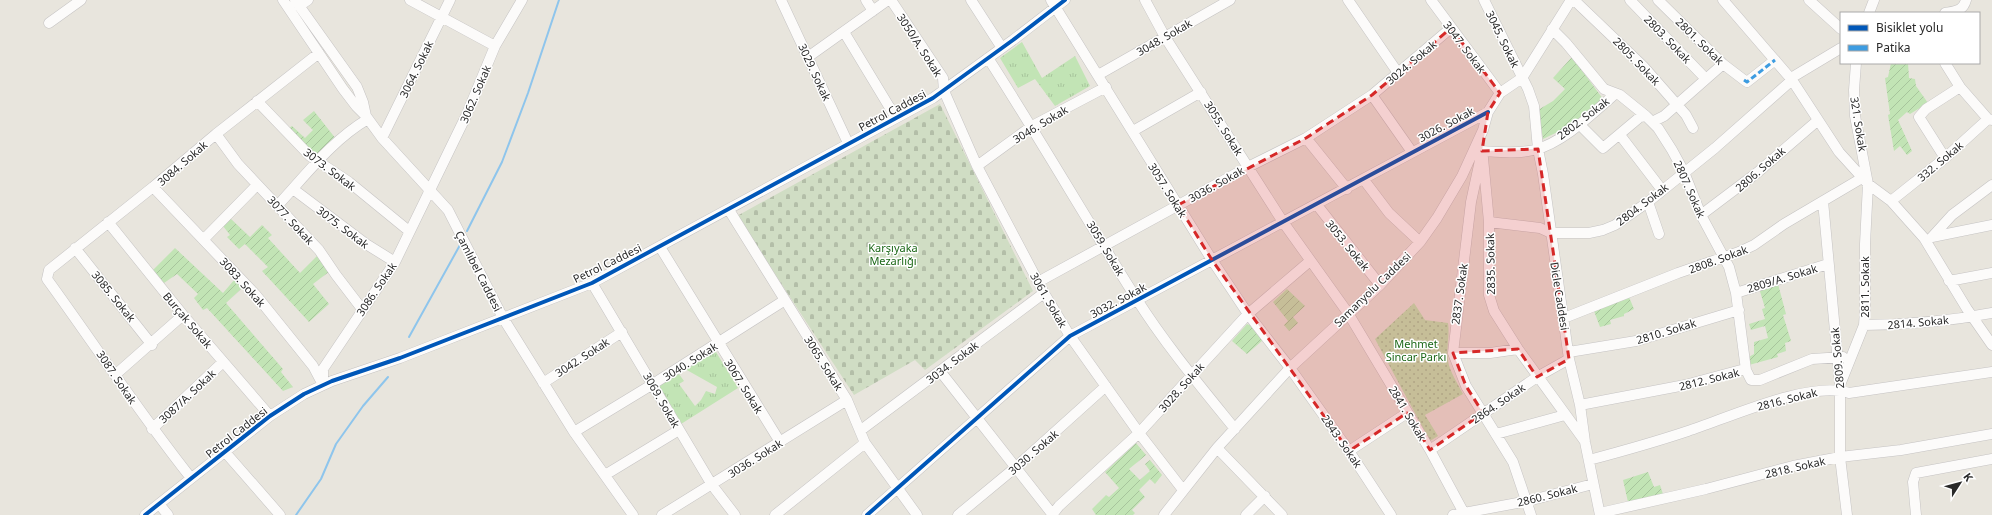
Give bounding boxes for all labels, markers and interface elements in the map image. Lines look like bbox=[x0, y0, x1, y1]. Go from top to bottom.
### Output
street label: 3045. Sokak bbox=[1483, 8, 1523, 70]
street label: 3050/A. Sokak bbox=[894, 10, 946, 80]
street label: 2803. Sokak bbox=[1641, 12, 1695, 66]
legend bbox=[1840, 12, 1980, 64]
street label: 2801. Sokak bbox=[1673, 14, 1727, 68]
street label: 3048. Sokak bbox=[1134, 15, 1195, 59]
street label: 3047. Sokak bbox=[1440, 18, 1490, 76]
text: Bisiklet yolu bbox=[1876, 19, 1943, 36]
street label: 2805. Sokak bbox=[1610, 34, 1664, 88]
street label: 3024. Sokak bbox=[1383, 36, 1440, 88]
street label: 3064. Sokak bbox=[396, 38, 436, 100]
text: Patika bbox=[1876, 39, 1911, 56]
street label: 3029. Sokak bbox=[795, 41, 835, 103]
street label: 3062. Sokak bbox=[456, 63, 494, 125]
street label: Petrol Caddesi bbox=[856, 86, 928, 134]
street label: 2802. Sokak bbox=[1554, 93, 1612, 143]
street label: 321. Sokak bbox=[1847, 96, 1871, 153]
street label: 3055. Sokak bbox=[1201, 98, 1247, 158]
street label: 3046. Sokak bbox=[1010, 102, 1070, 146]
street label: 3026. Sokak bbox=[1415, 103, 1477, 145]
street label: 3084. Sokak bbox=[154, 137, 210, 189]
street label: 332. Sokak bbox=[1914, 137, 1966, 185]
street label: 2806. Sokak bbox=[1732, 143, 1788, 195]
street label: 3073. Sokak bbox=[301, 144, 359, 194]
street label: 2807. Sokak bbox=[1671, 158, 1709, 220]
street label: 3057. Sokak bbox=[1145, 160, 1191, 220]
street label: 3036. Sokak bbox=[1185, 162, 1247, 205]
street label: 2804. Sokak bbox=[1613, 179, 1671, 229]
street label: 3077. Sokak bbox=[265, 192, 318, 248]
street label: 3075. Sokak bbox=[314, 202, 372, 252]
street label: 3053. Sokak bbox=[1323, 216, 1373, 274]
street label: 3059. Sokak bbox=[1084, 218, 1128, 278]
street label: Çamlıbel Caddesi bbox=[452, 228, 506, 314]
street label: 2835. Sokak bbox=[1482, 233, 1498, 295]
street label: Petrol Caddesi bbox=[570, 240, 644, 286]
park label: Karşıyaka Mezarlığı bbox=[868, 240, 918, 268]
street label: 2808. Sokak bbox=[1686, 241, 1750, 277]
street label: Samanyolu Caddesi bbox=[1330, 248, 1414, 330]
street label: 3083. Sokak bbox=[217, 254, 269, 310]
street label: 2811. Sokak bbox=[1857, 256, 1872, 318]
street label: 3086. Sokak bbox=[353, 259, 400, 319]
street label: 2809/A. Sokak bbox=[1745, 260, 1819, 296]
street label: Dicle Caddesi bbox=[1547, 261, 1573, 331]
street label: 2837. Sokak bbox=[1447, 262, 1471, 326]
street label: 3085. Sokak bbox=[89, 267, 139, 325]
street label: 3061. Sokak bbox=[1027, 270, 1071, 331]
street label: 3032. Sokak bbox=[1087, 279, 1149, 321]
street label: Burçak Sokak bbox=[160, 289, 216, 351]
street label: 2814. Sokak bbox=[1887, 312, 1949, 332]
street label: 2810. Sokak bbox=[1634, 315, 1698, 347]
street label: 2809. Sokak bbox=[1827, 327, 1847, 389]
street label: 3065. Sokak bbox=[801, 333, 847, 393]
street label: 3042. Sokak bbox=[552, 334, 612, 380]
park label: Mehmet Sincar Parkı bbox=[1386, 336, 1446, 364]
street label: 3034. Sokak bbox=[923, 337, 981, 387]
street label: 3040. Sokak bbox=[660, 338, 720, 384]
street label: 3087. Sokak bbox=[94, 347, 141, 407]
street label: 3067. Sokak bbox=[721, 356, 767, 416]
street label: 3028. Sokak bbox=[1155, 359, 1207, 415]
street label: 2812. Sokak bbox=[1677, 364, 1741, 394]
street label: 3087/A. Sokak bbox=[155, 366, 219, 426]
street label: 3069. Sokak bbox=[640, 370, 684, 431]
street label: 2864. Sokak bbox=[1468, 379, 1528, 426]
street label: 2841. Sokak bbox=[1386, 383, 1430, 443]
street label: 2816. Sokak bbox=[1755, 384, 1819, 414]
street label: Petrol Caddesi bbox=[202, 403, 270, 461]
street label: 2843. Sokak bbox=[1318, 411, 1366, 471]
street label: 3030. Sokak bbox=[1005, 426, 1061, 478]
street label: 3036. Sokak bbox=[725, 435, 785, 481]
street label: 2818. Sokak bbox=[1763, 453, 1827, 481]
north arrow bbox=[1940, 463, 1980, 503]
text: K bbox=[1960, 469, 1977, 485]
street label: 2860. Sokak bbox=[1515, 480, 1579, 510]

